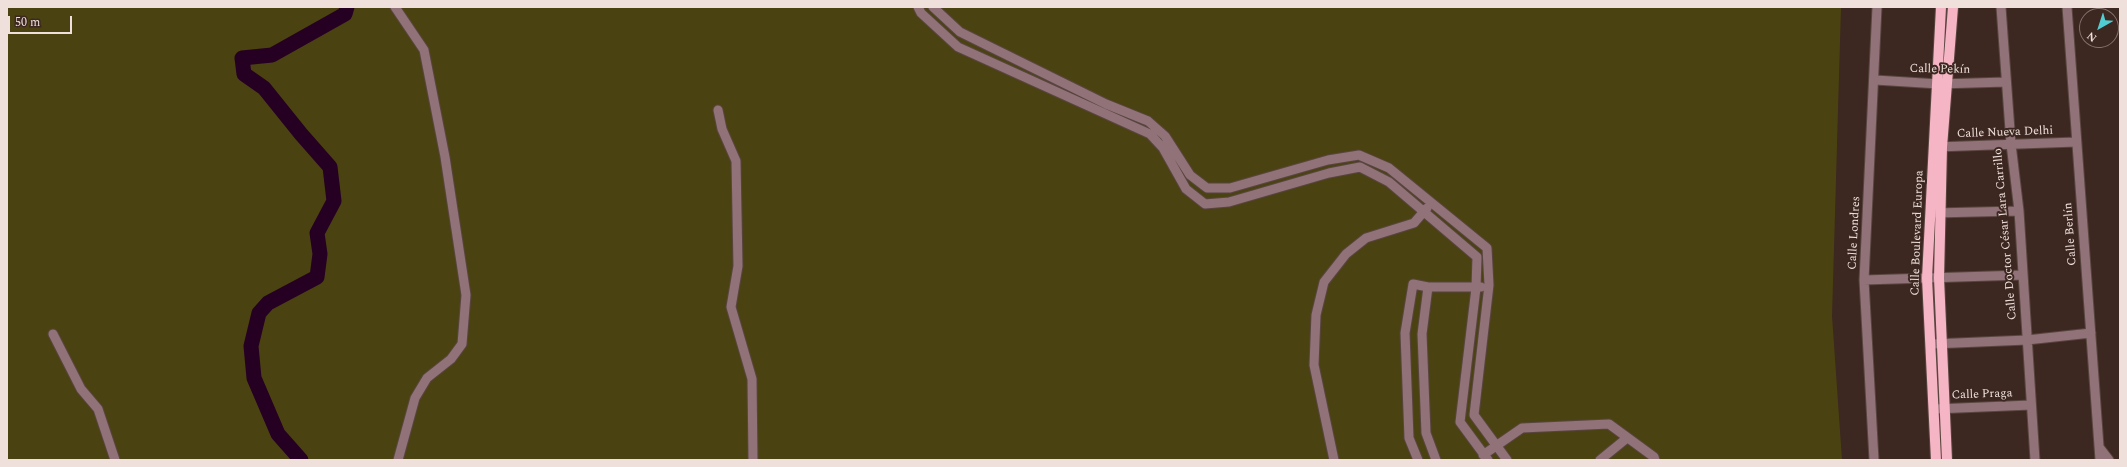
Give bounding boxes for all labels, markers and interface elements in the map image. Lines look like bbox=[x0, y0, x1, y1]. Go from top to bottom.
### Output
scale bar bbox=[10, 8, 74, 34]
north arrow bbox=[2079, 8, 2119, 48]
text: 50 m bbox=[15, 13, 40, 32]
text: N bbox=[2083, 28, 2101, 46]
street label: Calle Pekín bbox=[1909, 62, 1971, 78]
street label: Calle Nueva Delhi bbox=[1957, 124, 2053, 142]
street label: Calle Doctor César Lara Carrillo bbox=[1991, 147, 2021, 321]
street label: Calle Boulevard Europa bbox=[1909, 170, 1927, 296]
street label: Calle Londres bbox=[1846, 196, 1864, 270]
street label: Calle Berlín bbox=[2062, 202, 2080, 266]
street label: Calle Praga bbox=[1951, 387, 2013, 403]

